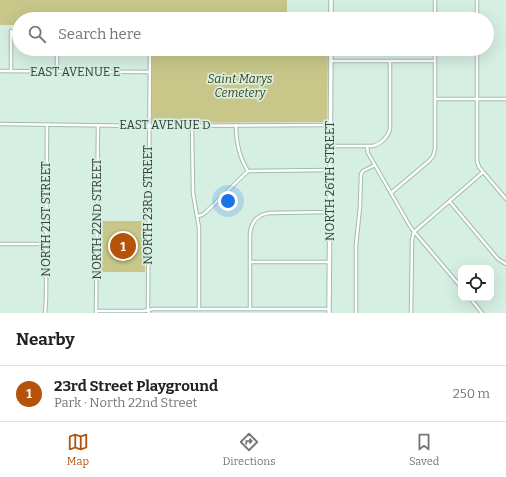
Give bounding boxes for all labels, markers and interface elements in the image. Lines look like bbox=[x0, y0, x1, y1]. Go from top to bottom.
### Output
search box bbox=[12, 12, 494, 56]
icon: search bbox=[26, 23, 48, 45]
text: Search here bbox=[58, 25, 141, 43]
street label: EAST AVENUE E bbox=[30, 65, 120, 79]
park label: Saint Marys Cemetery bbox=[208, 72, 273, 100]
street label: EAST AVENUE D bbox=[119, 118, 211, 132]
street label: NORTH 26TH STREET bbox=[323, 121, 337, 241]
street label: NORTH 23RD STREET bbox=[141, 145, 155, 265]
street label: NORTH 22ND STREET bbox=[90, 158, 104, 280]
street label: NORTH 21ST STREET bbox=[39, 161, 53, 277]
your location bbox=[218, 191, 238, 211]
pin: 1 bbox=[110, 231, 136, 261]
map controls bbox=[458, 265, 494, 301]
button: locate bbox=[458, 265, 494, 301]
text: Nearby bbox=[16, 329, 75, 350]
text: 23rd Street Playground bbox=[54, 377, 218, 395]
text: 1 bbox=[26, 386, 32, 401]
text: 250 m bbox=[453, 386, 490, 401]
text: Park · North 22nd Street bbox=[54, 395, 197, 410]
tab: Map bbox=[67, 431, 89, 468]
tab: Directions bbox=[223, 431, 275, 468]
tab: Saved bbox=[409, 431, 439, 468]

